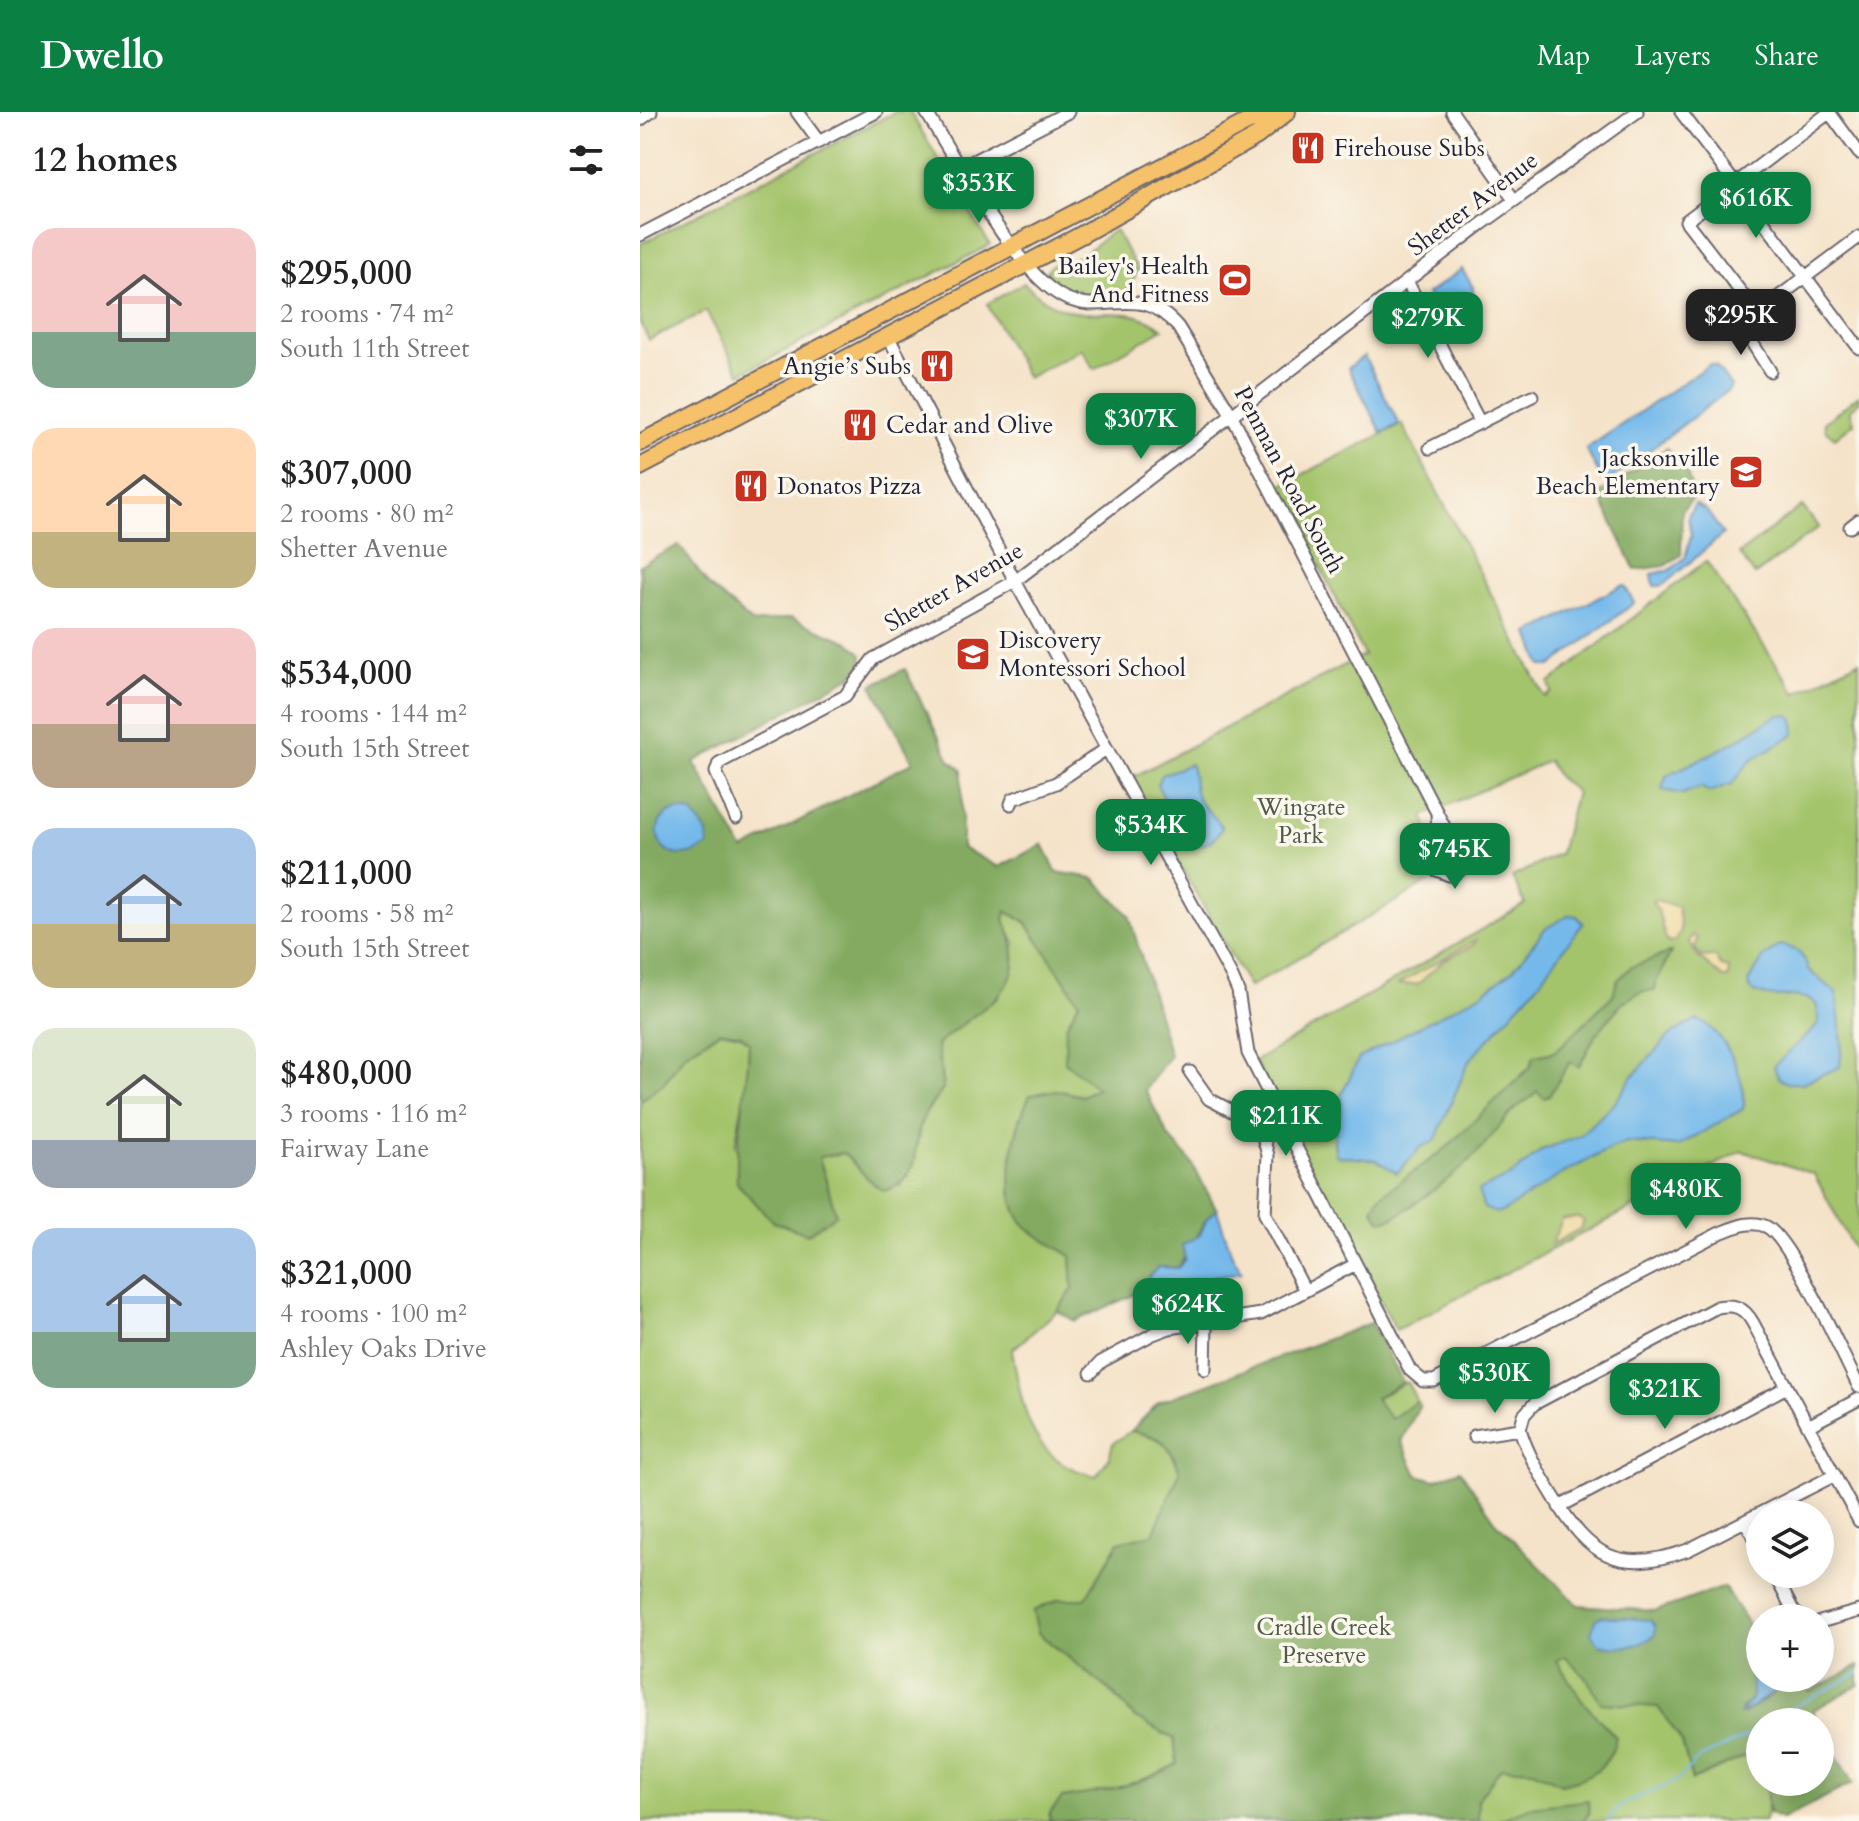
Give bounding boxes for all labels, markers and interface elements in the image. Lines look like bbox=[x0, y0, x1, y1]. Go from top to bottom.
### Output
text: Dwello bbox=[40, 30, 164, 82]
text: Map bbox=[1537, 37, 1590, 75]
text: Layers bbox=[1634, 37, 1711, 75]
text: Share bbox=[1755, 37, 1819, 75]
restaurant icon: Firehouse Subs bbox=[1289, 129, 1327, 167]
place label: Firehouse Subs bbox=[1334, 132, 1485, 165]
text: 12 homes bbox=[32, 137, 178, 183]
icon: filters bbox=[564, 138, 608, 182]
street label: Shetter Avenue bbox=[1401, 144, 1545, 264]
pin: $353K bbox=[923, 157, 1035, 225]
text: $353K bbox=[942, 165, 1016, 200]
pin: $616K bbox=[1700, 172, 1812, 240]
text: $616K bbox=[1719, 180, 1793, 215]
text: $295,000 bbox=[280, 250, 412, 296]
place label: Bailey's Health And Fitness bbox=[1058, 250, 1209, 311]
icon: home bbox=[96, 260, 192, 356]
sports icon: Bailey's Health And Fitness bbox=[1216, 261, 1254, 299]
pin: $295K bbox=[1685, 289, 1797, 357]
pin: $279K bbox=[1372, 292, 1484, 360]
text: 2 rooms · 74 m² bbox=[280, 296, 453, 331]
text: $295K bbox=[1704, 297, 1778, 332]
text: $279K bbox=[1391, 300, 1465, 335]
text: South 11th Street bbox=[280, 331, 469, 366]
restaurant icon: Angie’s Subs bbox=[918, 347, 956, 385]
place label: Angie’s Subs bbox=[783, 350, 911, 383]
street label: Penman Road South bbox=[1226, 381, 1352, 579]
pin: $307K bbox=[1085, 393, 1197, 461]
text: $307K bbox=[1104, 401, 1178, 436]
restaurant icon: Cedar and Olive bbox=[841, 406, 879, 444]
place label: Cedar and Olive bbox=[886, 409, 1053, 442]
place label: Jacksonville Beach Elementary bbox=[1536, 442, 1720, 503]
text: $307,000 bbox=[280, 450, 412, 496]
school or university icon: Jacksonville Beach Elementary bbox=[1727, 453, 1765, 491]
icon: home bbox=[96, 460, 192, 556]
restaurant icon: Donatos Pizza bbox=[732, 467, 770, 505]
place label: Donatos Pizza bbox=[777, 470, 922, 503]
text: 2 rooms · 80 m² bbox=[280, 496, 453, 531]
text: Shetter Avenue bbox=[280, 531, 448, 566]
street label: Shetter Avenue bbox=[879, 534, 1029, 640]
place label: Discovery Montessori School bbox=[999, 624, 1186, 685]
school or university icon: Discovery Montessori School bbox=[954, 635, 992, 673]
text: $534,000 bbox=[280, 650, 412, 696]
icon: home bbox=[96, 660, 192, 756]
text: 4 rooms · 144 m² bbox=[280, 696, 467, 731]
text: South 15th Street bbox=[280, 731, 469, 766]
park label: Wingate Park bbox=[1255, 791, 1346, 852]
pin: $534K bbox=[1095, 799, 1207, 867]
text: $534K bbox=[1114, 807, 1188, 842]
pin: $745K bbox=[1399, 823, 1511, 891]
text: $745K bbox=[1418, 831, 1492, 866]
text: $211,000 bbox=[280, 850, 412, 896]
icon: home bbox=[96, 860, 192, 956]
text: 2 rooms · 58 m² bbox=[280, 896, 453, 931]
text: South 15th Street bbox=[280, 931, 469, 966]
text: $480,000 bbox=[280, 1050, 412, 1096]
icon: home bbox=[96, 1060, 192, 1156]
pin: $211K bbox=[1230, 1090, 1342, 1158]
text: 3 rooms · 116 m² bbox=[280, 1096, 467, 1131]
text: $211K bbox=[1249, 1098, 1323, 1133]
text: Fairway Lane bbox=[280, 1131, 429, 1166]
pin: $480K bbox=[1630, 1163, 1742, 1231]
text: $480K bbox=[1649, 1171, 1723, 1206]
text: $321,000 bbox=[280, 1250, 412, 1296]
icon: home bbox=[96, 1260, 192, 1356]
pin: $624K bbox=[1132, 1278, 1244, 1346]
text: $624K bbox=[1151, 1286, 1225, 1321]
text: 4 rooms · 100 m² bbox=[280, 1296, 467, 1331]
text: Ashley Oaks Drive bbox=[280, 1331, 487, 1366]
pin: $530K bbox=[1439, 1347, 1551, 1415]
text: $530K bbox=[1458, 1355, 1532, 1390]
pin: $321K bbox=[1609, 1363, 1721, 1431]
text: $321K bbox=[1628, 1371, 1702, 1406]
map controls bbox=[1746, 1500, 1834, 1796]
button: layers bbox=[1746, 1500, 1834, 1588]
button: + bbox=[1746, 1604, 1834, 1692]
park label: Cradle Creek Preserve bbox=[1256, 1611, 1392, 1672]
button: − bbox=[1746, 1708, 1834, 1796]

